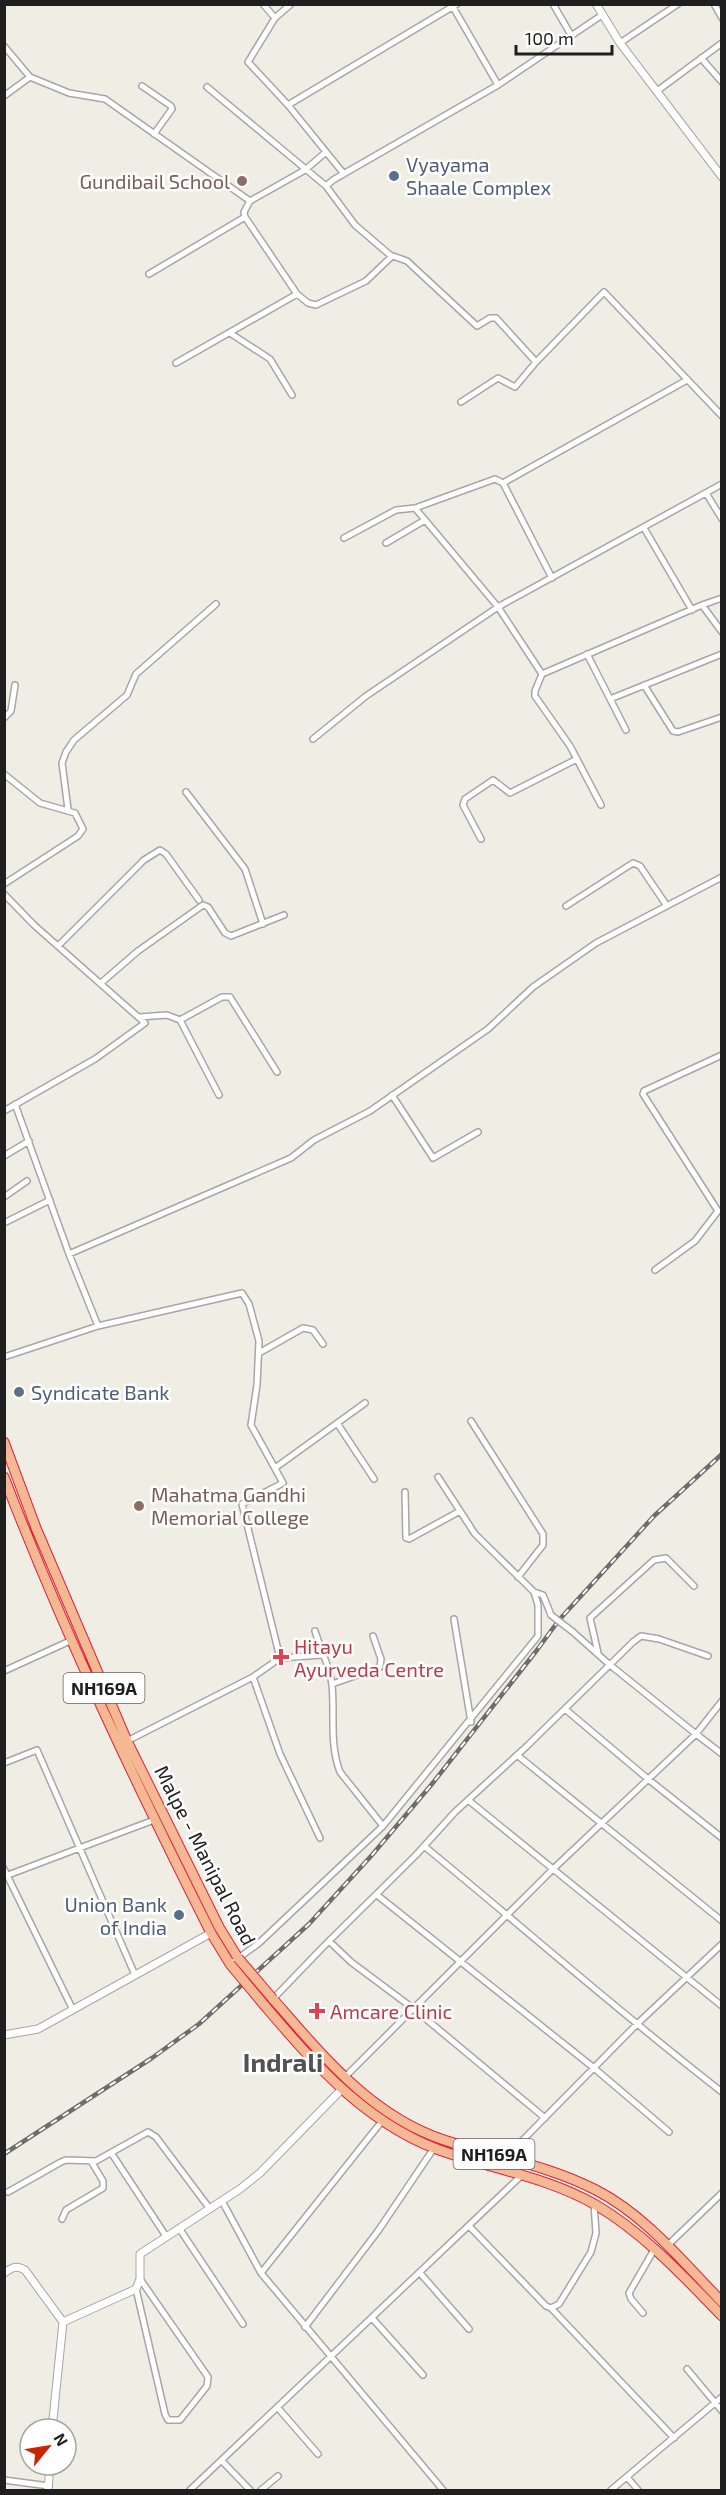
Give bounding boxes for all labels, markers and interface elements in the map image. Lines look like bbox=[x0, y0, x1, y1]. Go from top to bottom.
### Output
scale bar bbox=[516, 18, 612, 56]
text: 100 m bbox=[525, 27, 574, 49]
place label: Vyayama Shaale Complex bbox=[406, 152, 551, 199]
place label: Gundibail School bbox=[79, 169, 230, 193]
marker: Vyayama Shaale Complex bbox=[387, 169, 401, 183]
marker: Gundibail School bbox=[235, 174, 249, 188]
place label: Syndicate Bank bbox=[31, 1380, 169, 1404]
marker: Syndicate Bank bbox=[12, 1385, 26, 1399]
place label: Mahatma Gandhi Memorial College bbox=[151, 1482, 309, 1529]
marker: Mahatma Gandhi Memorial College bbox=[132, 1499, 146, 1513]
place label: Hitayu Ayurveda Centre bbox=[294, 1634, 444, 1681]
marker: Hitayu Ayurveda Centre bbox=[272, 1648, 290, 1666]
road number: NH169A bbox=[63, 1673, 144, 1703]
street label: Malpe - Manipal Road bbox=[150, 1761, 262, 1949]
place label: Union Bank of India bbox=[64, 1892, 167, 1939]
marker: Union Bank of India bbox=[172, 1908, 186, 1922]
place label: Amcare Clinic bbox=[330, 1999, 453, 2023]
marker: Amcare Clinic bbox=[308, 2002, 326, 2020]
district label: Indrali bbox=[243, 2046, 323, 2077]
road number: NH169A bbox=[454, 2139, 534, 2169]
north arrow bbox=[18, 2417, 78, 2477]
text: N bbox=[50, 2429, 73, 2449]

